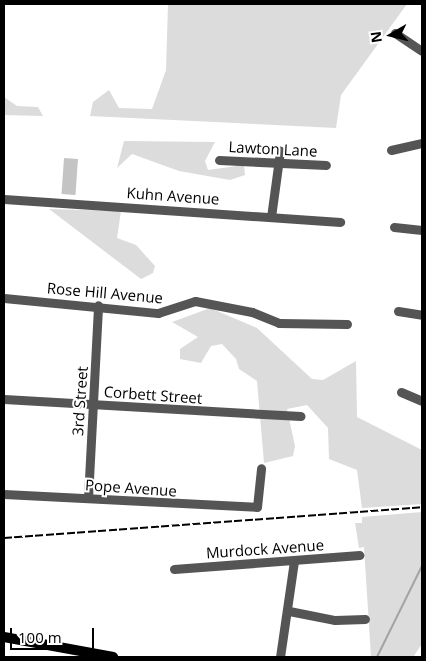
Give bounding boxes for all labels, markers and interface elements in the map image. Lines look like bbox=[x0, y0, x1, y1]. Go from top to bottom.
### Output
north arrow bbox=[366, 10, 416, 60]
text: N bbox=[365, 30, 386, 44]
street label: Lawton Lane bbox=[228, 138, 318, 160]
street label: Kuhn Avenue bbox=[126, 184, 220, 208]
street label: Rose Hill Avenue bbox=[46, 279, 164, 307]
street label: 3rd Street bbox=[69, 366, 91, 436]
street label: Corbett Street bbox=[103, 383, 203, 407]
street label: Pope Avenue bbox=[85, 476, 177, 500]
street label: Murdock Avenue bbox=[205, 536, 325, 562]
scale bar bbox=[12, 618, 96, 650]
text: 100 m bbox=[18, 627, 62, 647]

